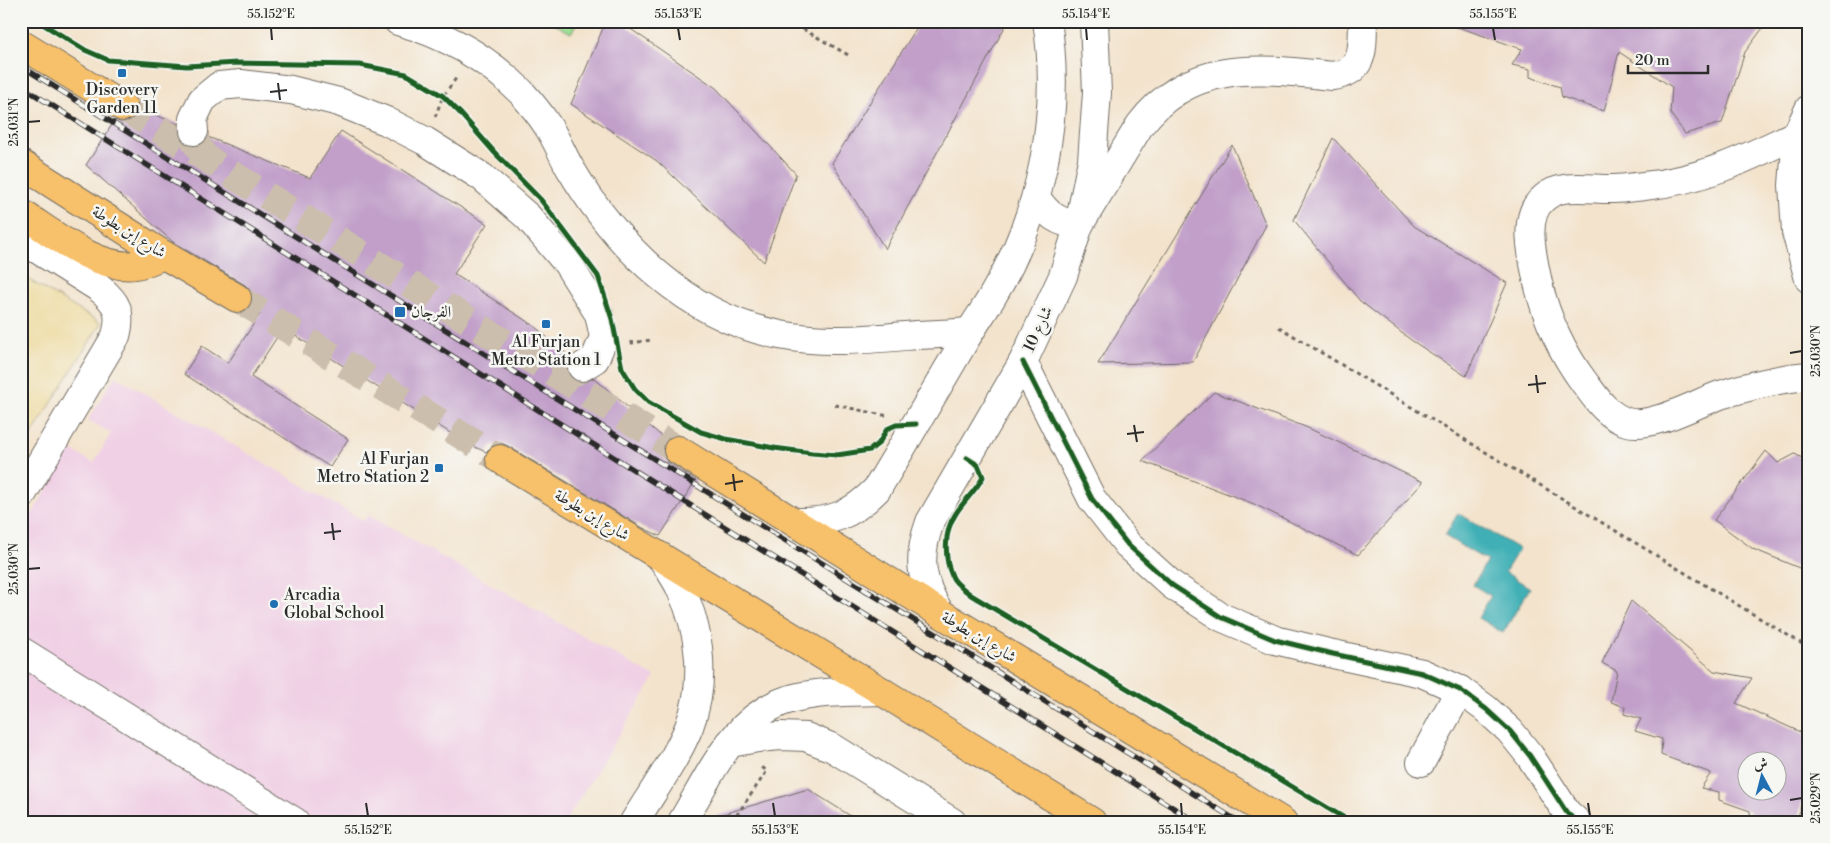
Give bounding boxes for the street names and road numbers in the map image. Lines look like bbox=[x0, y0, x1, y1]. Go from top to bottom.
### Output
street label: شارع إبن بطوطة bbox=[87, 201, 170, 265]
street label: شارع 10 bbox=[1019, 303, 1060, 356]
street label: شارع إبن بطوطة bbox=[549, 485, 633, 548]
street label: شارع إبن بطوطة bbox=[936, 607, 1020, 670]

